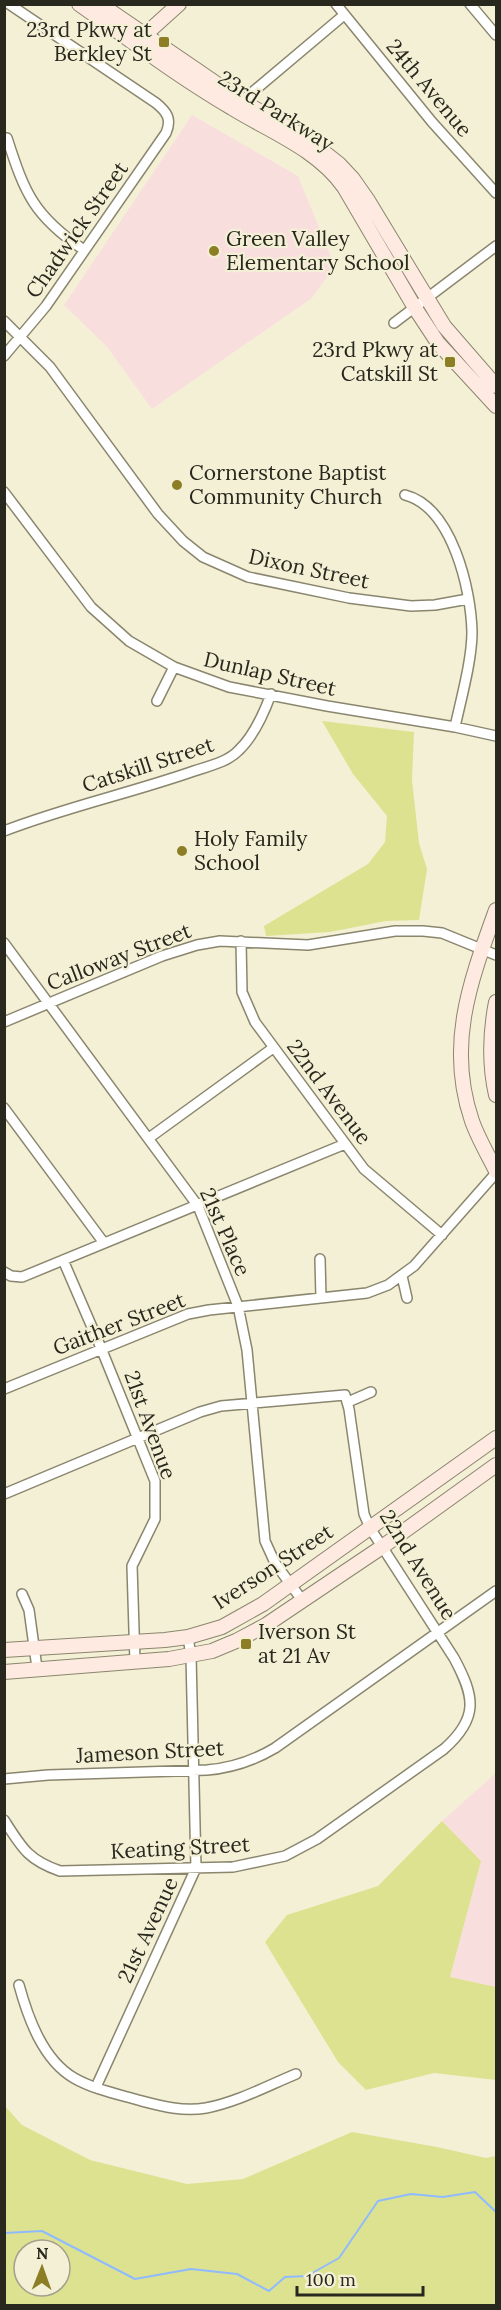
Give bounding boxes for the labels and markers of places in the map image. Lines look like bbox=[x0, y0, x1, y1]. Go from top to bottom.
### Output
place label: 23rd Pkwy at Berkley St bbox=[26, 16, 153, 67]
marker: 23rd Pkwy at Berkley St bbox=[157, 35, 171, 49]
place label: Green Valley Elementary School bbox=[226, 225, 410, 276]
marker: Green Valley Elementary School bbox=[207, 244, 221, 258]
place label: 23rd Pkwy at Catskill St bbox=[312, 336, 439, 387]
marker: 23rd Pkwy at Catskill St bbox=[443, 355, 457, 369]
place label: Cornerstone Baptist Community Church bbox=[189, 459, 387, 510]
marker: Cornerstone Baptist Community Church bbox=[170, 478, 184, 492]
place label: Holy Family School bbox=[194, 825, 307, 876]
marker: Holy Family School bbox=[175, 844, 189, 858]
place label: Iverson St at 21 Av bbox=[258, 1618, 357, 1669]
marker: Iverson St at 21 Av bbox=[239, 1637, 253, 1651]

